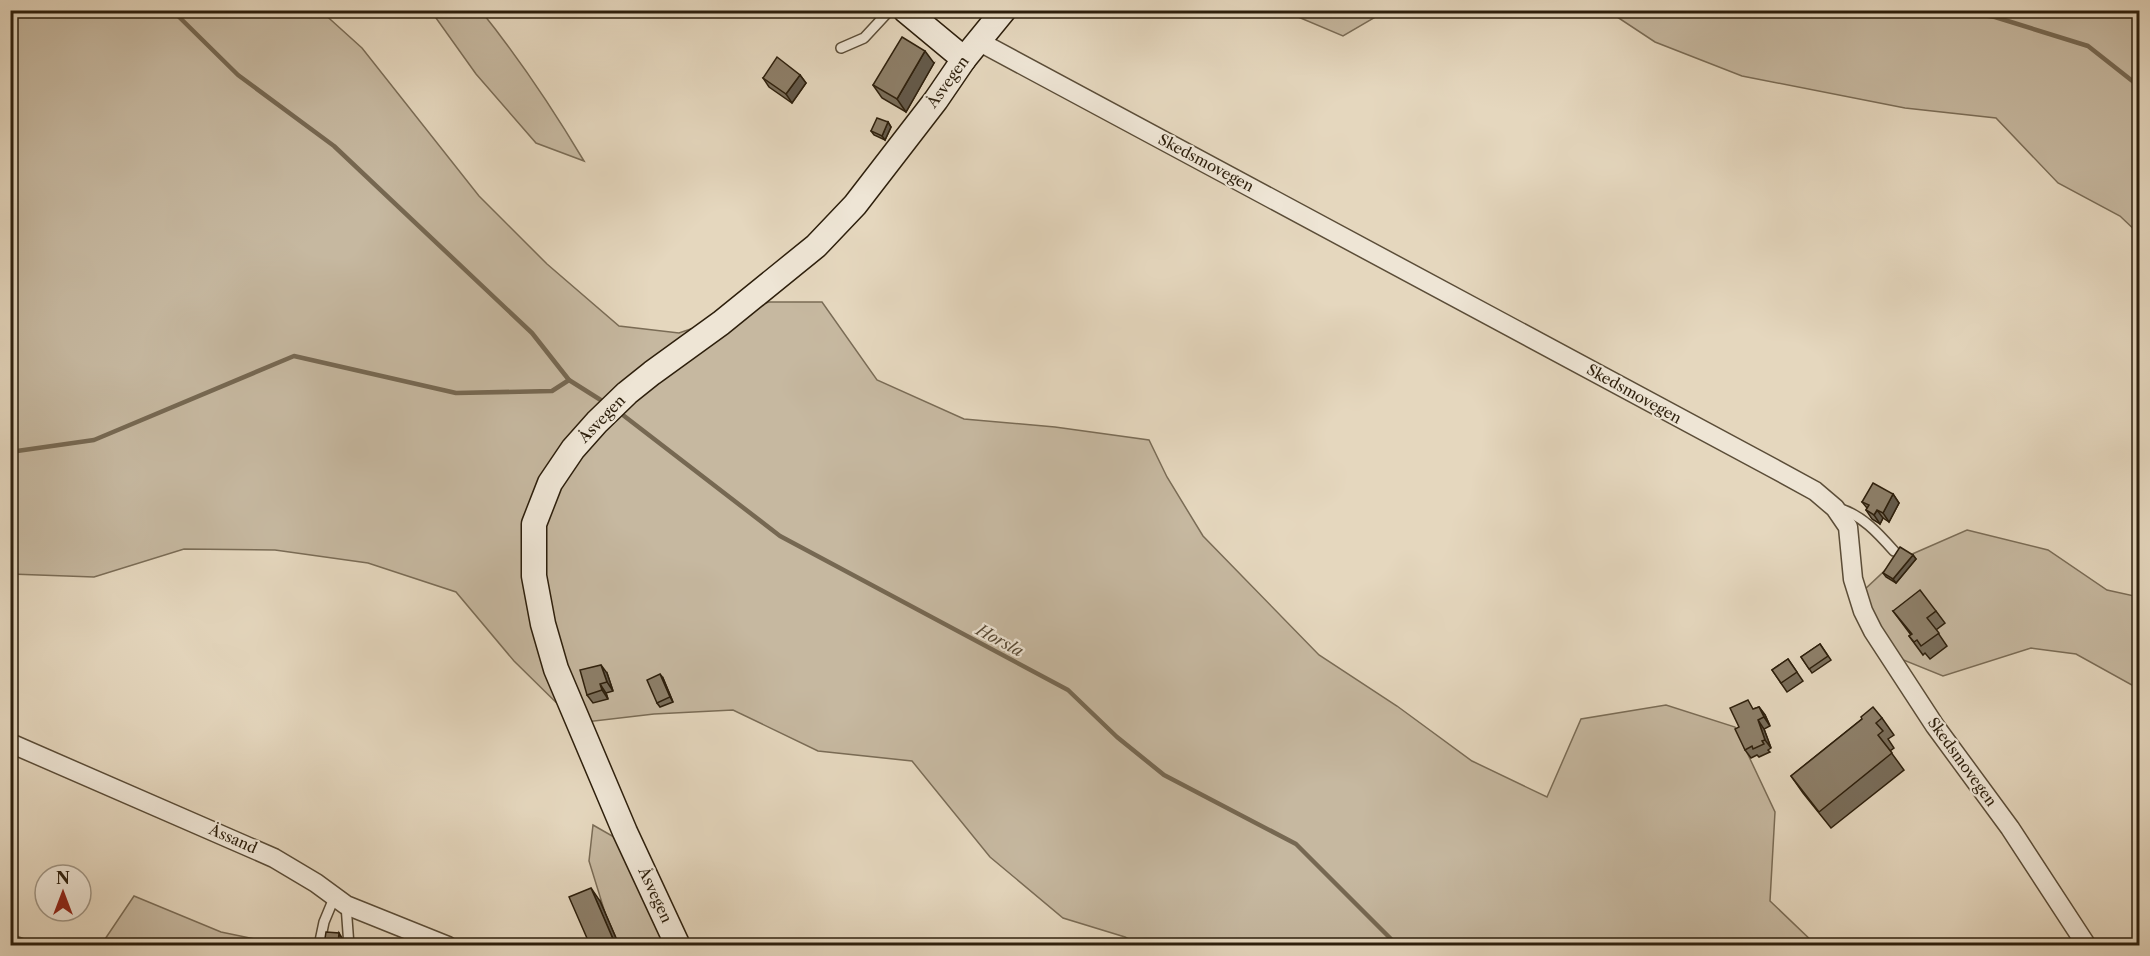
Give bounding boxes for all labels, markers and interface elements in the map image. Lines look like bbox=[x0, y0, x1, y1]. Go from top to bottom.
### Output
street label: Åsvegen bbox=[922, 52, 973, 112]
street label: Skedsmovegen bbox=[1155, 129, 1258, 196]
street label: Skedsmovegen bbox=[1583, 360, 1686, 428]
street label: Åsvegen bbox=[574, 390, 629, 447]
water label: Horsla bbox=[971, 618, 1027, 661]
street label: Skedsmovegen bbox=[1924, 713, 2001, 810]
street label: Åssand bbox=[205, 819, 260, 858]
north arrow bbox=[33, 863, 93, 923]
street label: Åsvegen bbox=[634, 863, 677, 926]
text: N bbox=[56, 868, 70, 888]

